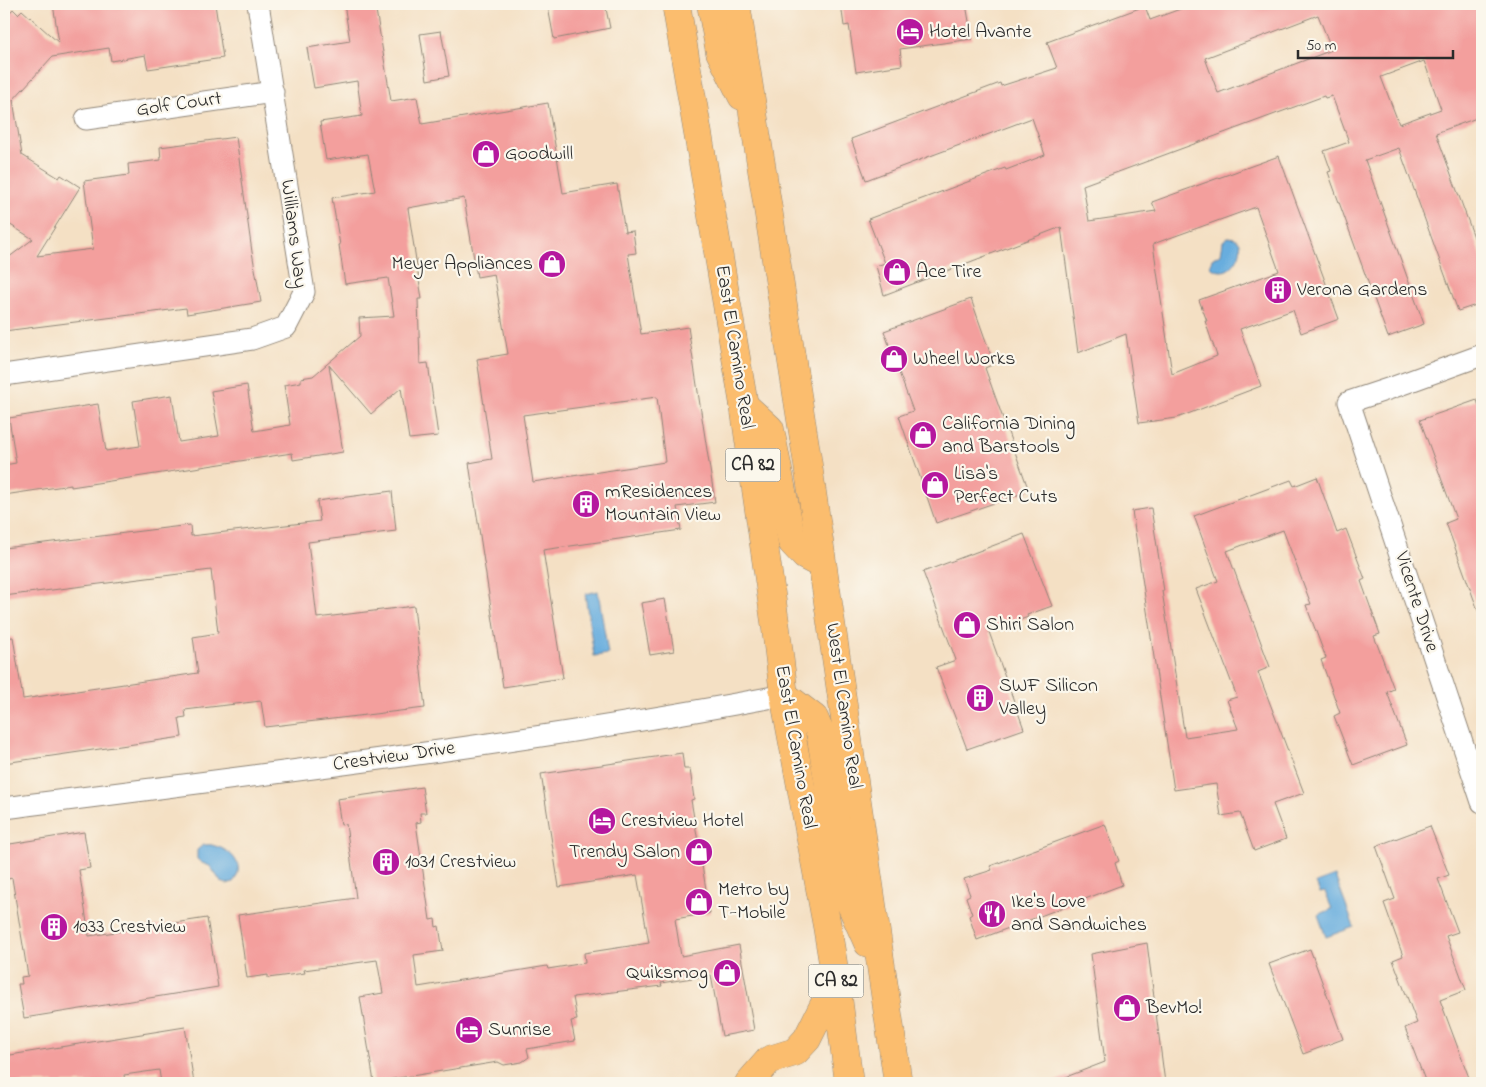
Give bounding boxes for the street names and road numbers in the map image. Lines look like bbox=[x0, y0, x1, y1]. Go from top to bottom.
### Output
street label: Golf Court bbox=[135, 85, 224, 125]
street label: Williams Way bbox=[272, 178, 314, 290]
street label: East El Camino Real bbox=[707, 263, 761, 431]
road number: CA 82 bbox=[726, 448, 780, 482]
street label: Vicente Drive bbox=[1386, 547, 1446, 656]
street label: West El Camino Real bbox=[817, 621, 869, 791]
street label: East El Camino Real bbox=[766, 663, 824, 831]
street label: Crestview Drive bbox=[331, 734, 457, 780]
road number: CA 82 bbox=[808, 964, 864, 998]

